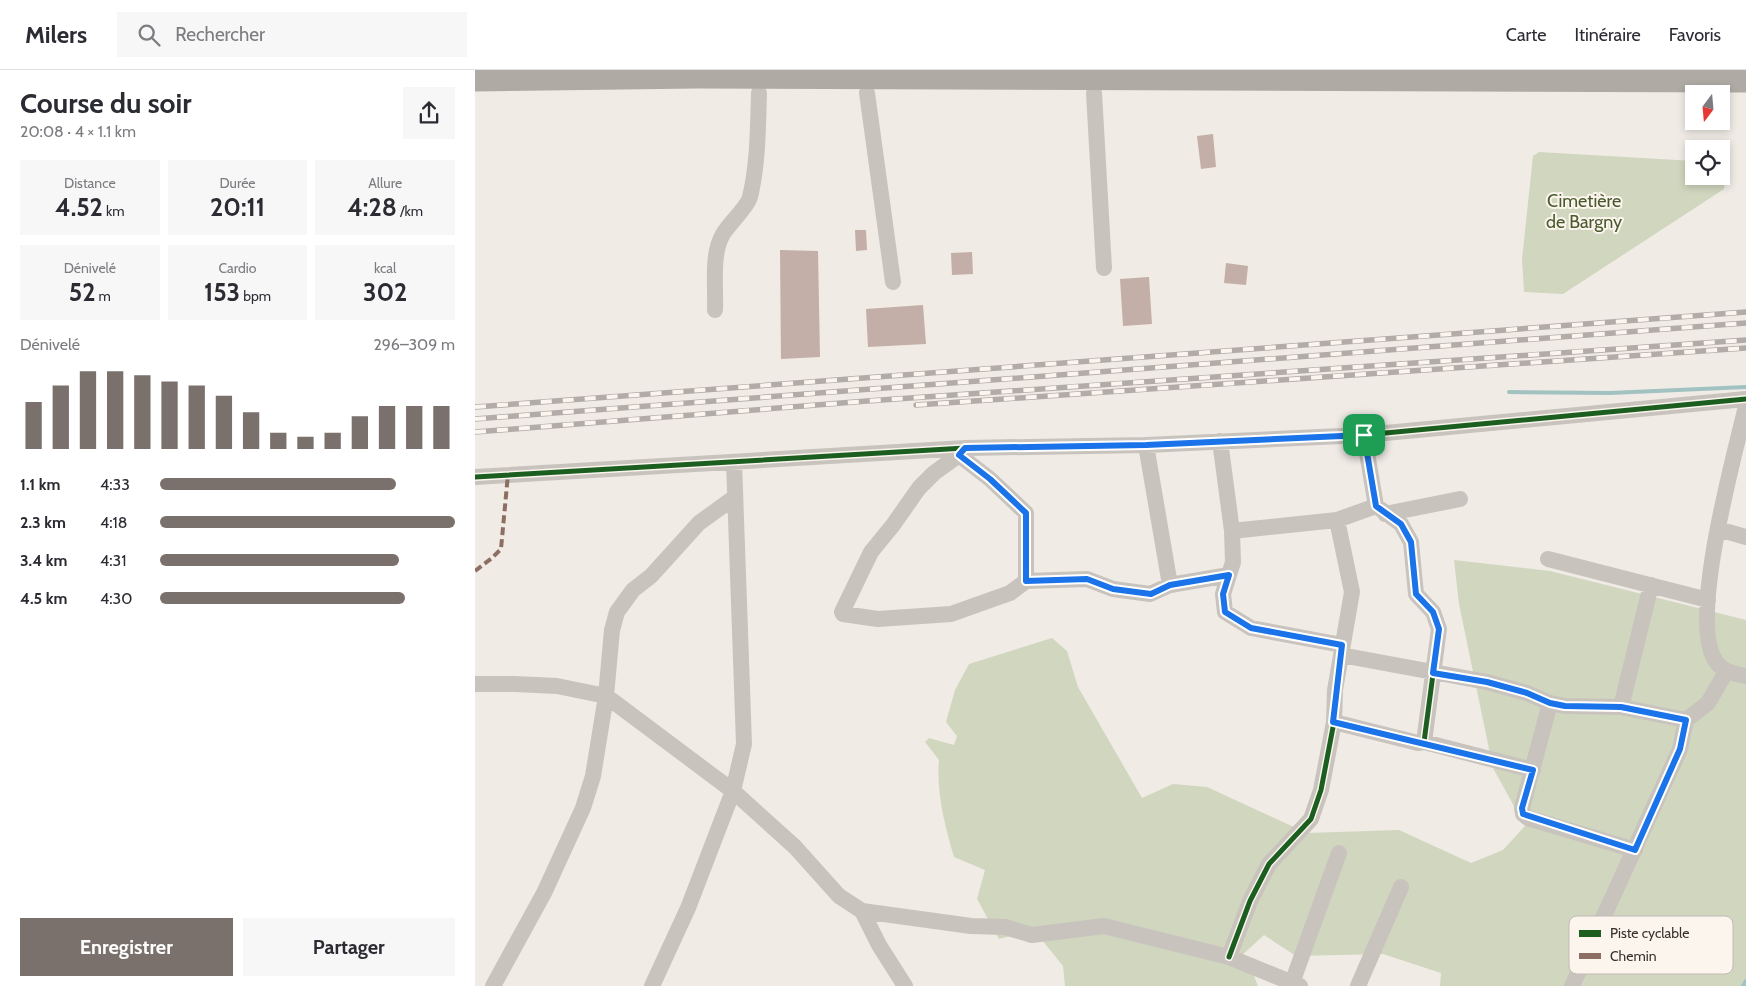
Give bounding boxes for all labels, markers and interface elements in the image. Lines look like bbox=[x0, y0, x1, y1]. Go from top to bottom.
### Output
search box bbox=[117, 12, 467, 57]
text: Milers bbox=[25, 20, 87, 49]
icon: search bbox=[135, 21, 163, 49]
text: Rechercher bbox=[175, 23, 265, 46]
text: Carte bbox=[1506, 24, 1546, 46]
text: Itinéraire bbox=[1574, 24, 1641, 46]
text: Favoris bbox=[1669, 24, 1721, 46]
north arrow bbox=[1685, 85, 1730, 130]
map controls bbox=[1685, 85, 1730, 185]
text: Course du soir bbox=[20, 86, 192, 120]
button: share bbox=[403, 87, 455, 139]
text: 20:08 · 4 × 1.1 km bbox=[20, 122, 136, 141]
button: locate bbox=[1685, 140, 1730, 185]
text: Distance bbox=[64, 174, 116, 192]
text: Durée bbox=[219, 174, 256, 192]
text: Allure bbox=[368, 174, 402, 192]
park label: Cimetière de Bargny bbox=[1546, 190, 1622, 233]
text: 4.52 bbox=[55, 192, 103, 222]
text: 20:11 bbox=[210, 192, 265, 222]
text: 4:28 bbox=[347, 192, 397, 222]
text: km bbox=[103, 202, 125, 220]
text: /km bbox=[397, 202, 423, 220]
text: Dénivelé bbox=[64, 259, 116, 277]
text: Cardio bbox=[218, 259, 257, 277]
text: kcal bbox=[374, 259, 396, 277]
text: 52 bbox=[69, 277, 95, 307]
text: 153 bbox=[204, 277, 240, 307]
text: 302 bbox=[363, 277, 407, 307]
text: m bbox=[95, 287, 111, 305]
text: bpm bbox=[240, 287, 271, 305]
text: Dénivelé bbox=[20, 335, 80, 354]
text: 296–309 m bbox=[373, 335, 455, 354]
pin bbox=[1343, 414, 1385, 456]
icon: arrive bbox=[1350, 421, 1378, 449]
text: 1.1 km bbox=[20, 475, 60, 494]
text: 4:33 bbox=[100, 475, 130, 494]
text: 2.3 km bbox=[20, 513, 66, 532]
text: 4:18 bbox=[100, 513, 128, 532]
text: 3.4 km bbox=[20, 551, 67, 570]
text: 4:31 bbox=[100, 551, 126, 570]
text: 4.5 km bbox=[20, 589, 67, 608]
text: 4:30 bbox=[100, 589, 132, 608]
legend bbox=[1569, 916, 1733, 974]
button: Enregistrer bbox=[20, 918, 233, 976]
button: Partager bbox=[243, 918, 455, 976]
text: Piste cyclable bbox=[1610, 924, 1690, 942]
text: Chemin bbox=[1610, 947, 1657, 965]

